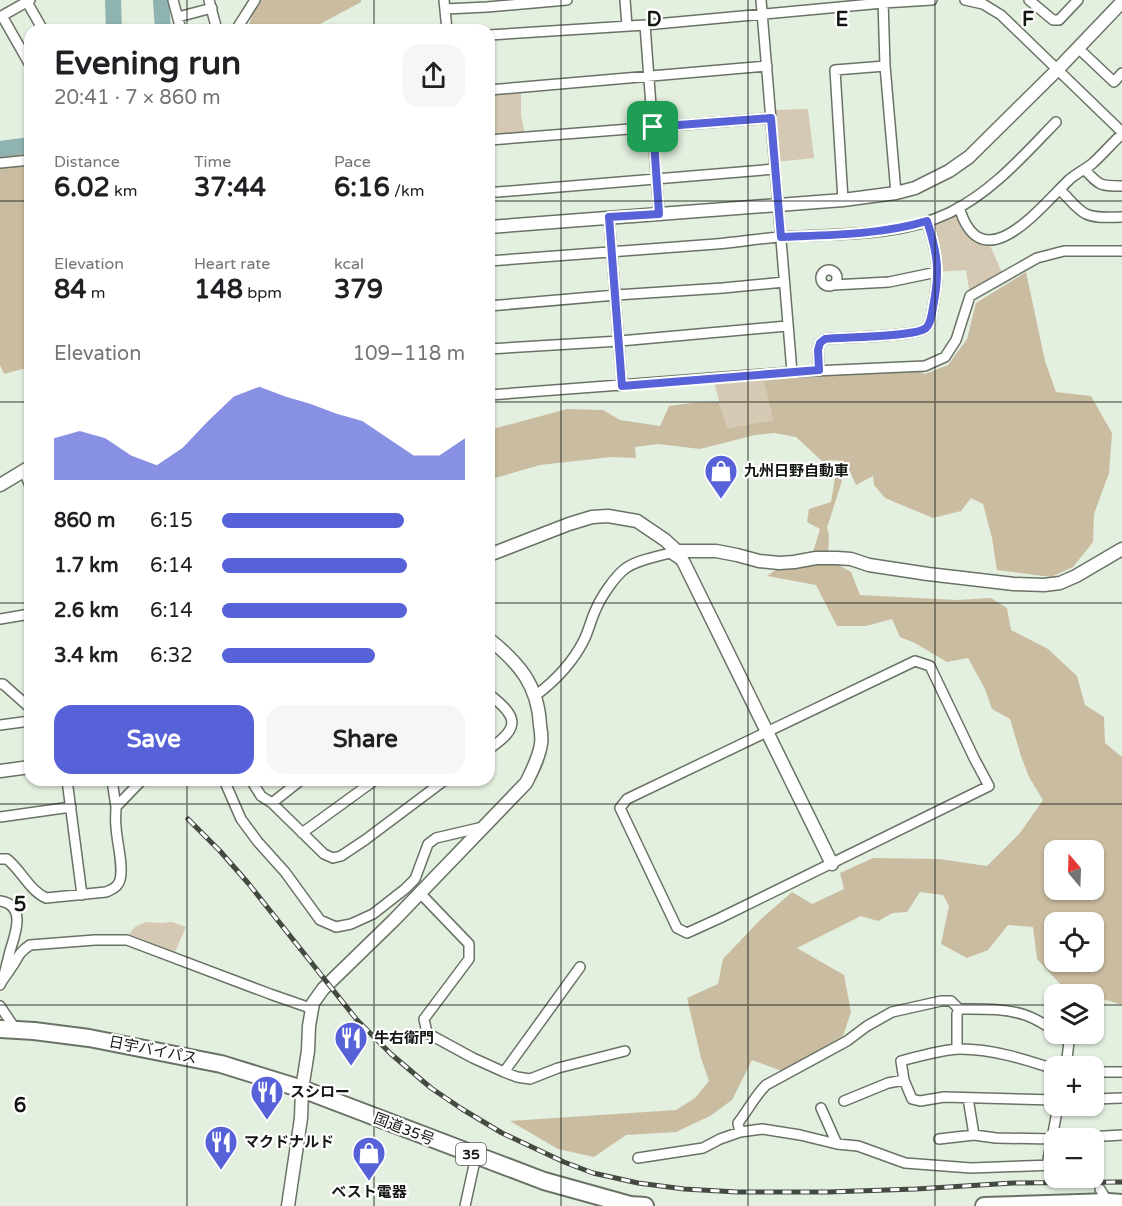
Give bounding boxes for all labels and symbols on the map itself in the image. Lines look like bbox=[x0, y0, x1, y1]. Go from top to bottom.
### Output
text: D bbox=[646, 8, 662, 32]
text: E bbox=[836, 8, 849, 32]
text: F bbox=[1022, 8, 1034, 32]
pin bbox=[627, 101, 678, 152]
shop icon: 九州日野自動車 bbox=[703, 453, 739, 500]
place label: 九州日野自動車 bbox=[744, 462, 849, 480]
north arrow bbox=[1044, 840, 1104, 900]
text: 5 bbox=[14, 893, 26, 917]
restaurant icon: 牛右衛門 bbox=[333, 1020, 369, 1067]
place label: 牛右衛門 bbox=[374, 1029, 434, 1047]
street label: 日宇バイパス bbox=[107, 1033, 199, 1067]
restaurant icon: スシロー bbox=[249, 1074, 285, 1121]
place label: スシロー bbox=[290, 1083, 350, 1101]
text: 6 bbox=[14, 1094, 26, 1118]
street label: 国道35号 bbox=[371, 1109, 437, 1149]
restaurant icon: マクドナルド bbox=[203, 1124, 239, 1171]
place label: マクドナルド bbox=[244, 1133, 334, 1151]
shop icon: ベスト電器 bbox=[351, 1135, 387, 1182]
road number: 35 bbox=[456, 1143, 486, 1165]
place label: ベスト電器 bbox=[331, 1183, 408, 1201]

